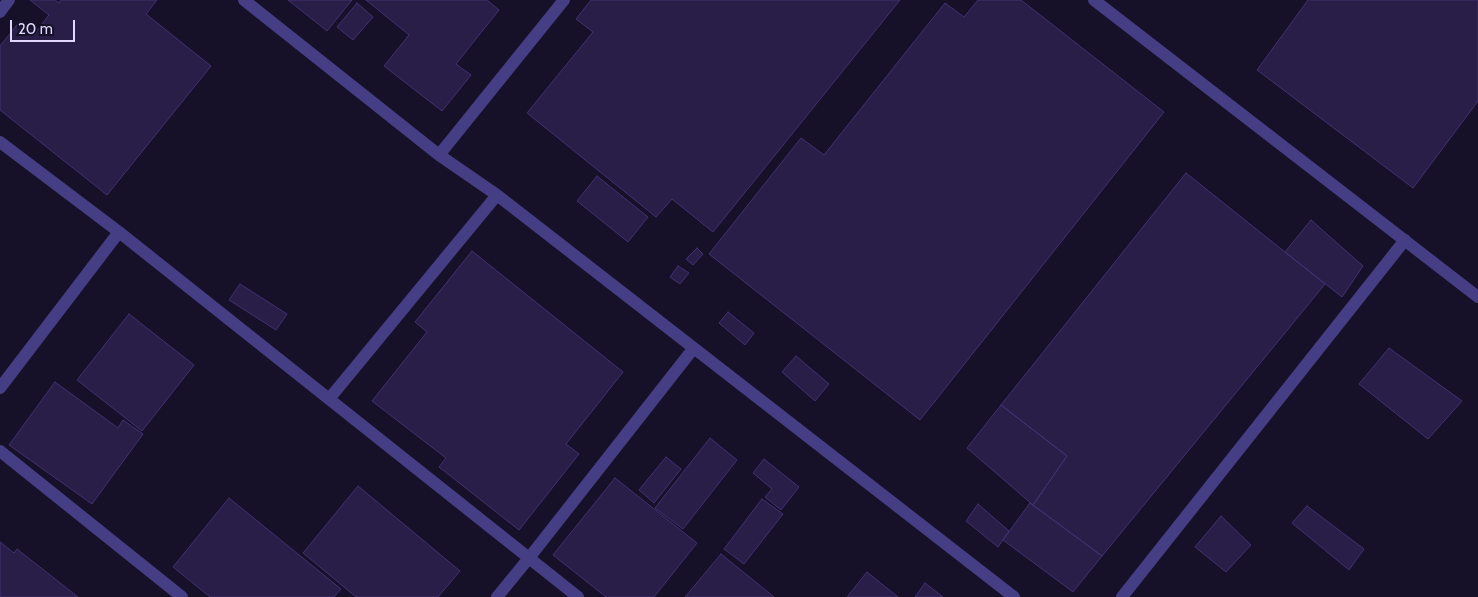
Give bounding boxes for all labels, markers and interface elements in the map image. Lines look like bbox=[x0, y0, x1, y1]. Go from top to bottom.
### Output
scale bar bbox=[12, 10, 78, 42]
text: 20 m bbox=[18, 20, 53, 38]

